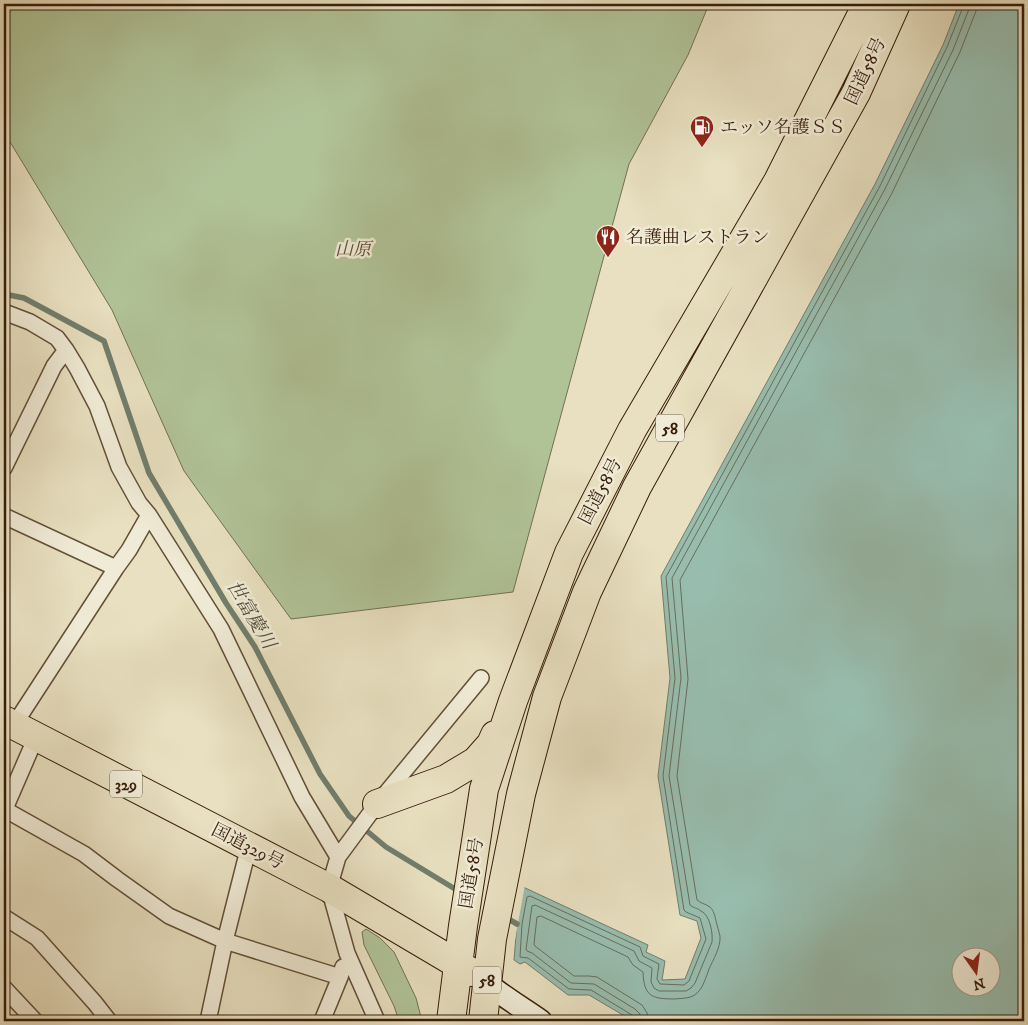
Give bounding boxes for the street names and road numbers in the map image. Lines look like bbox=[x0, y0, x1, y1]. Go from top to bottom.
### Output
street label: 国道58号 bbox=[841, 34, 891, 109]
road number: 58 bbox=[656, 414, 684, 442]
street label: 国道58号 bbox=[575, 454, 627, 528]
road number: 329 bbox=[110, 771, 142, 798]
street label: 国道329号 bbox=[208, 819, 288, 875]
street label: 国道58号 bbox=[455, 836, 488, 910]
road number: 58 bbox=[473, 966, 501, 994]

